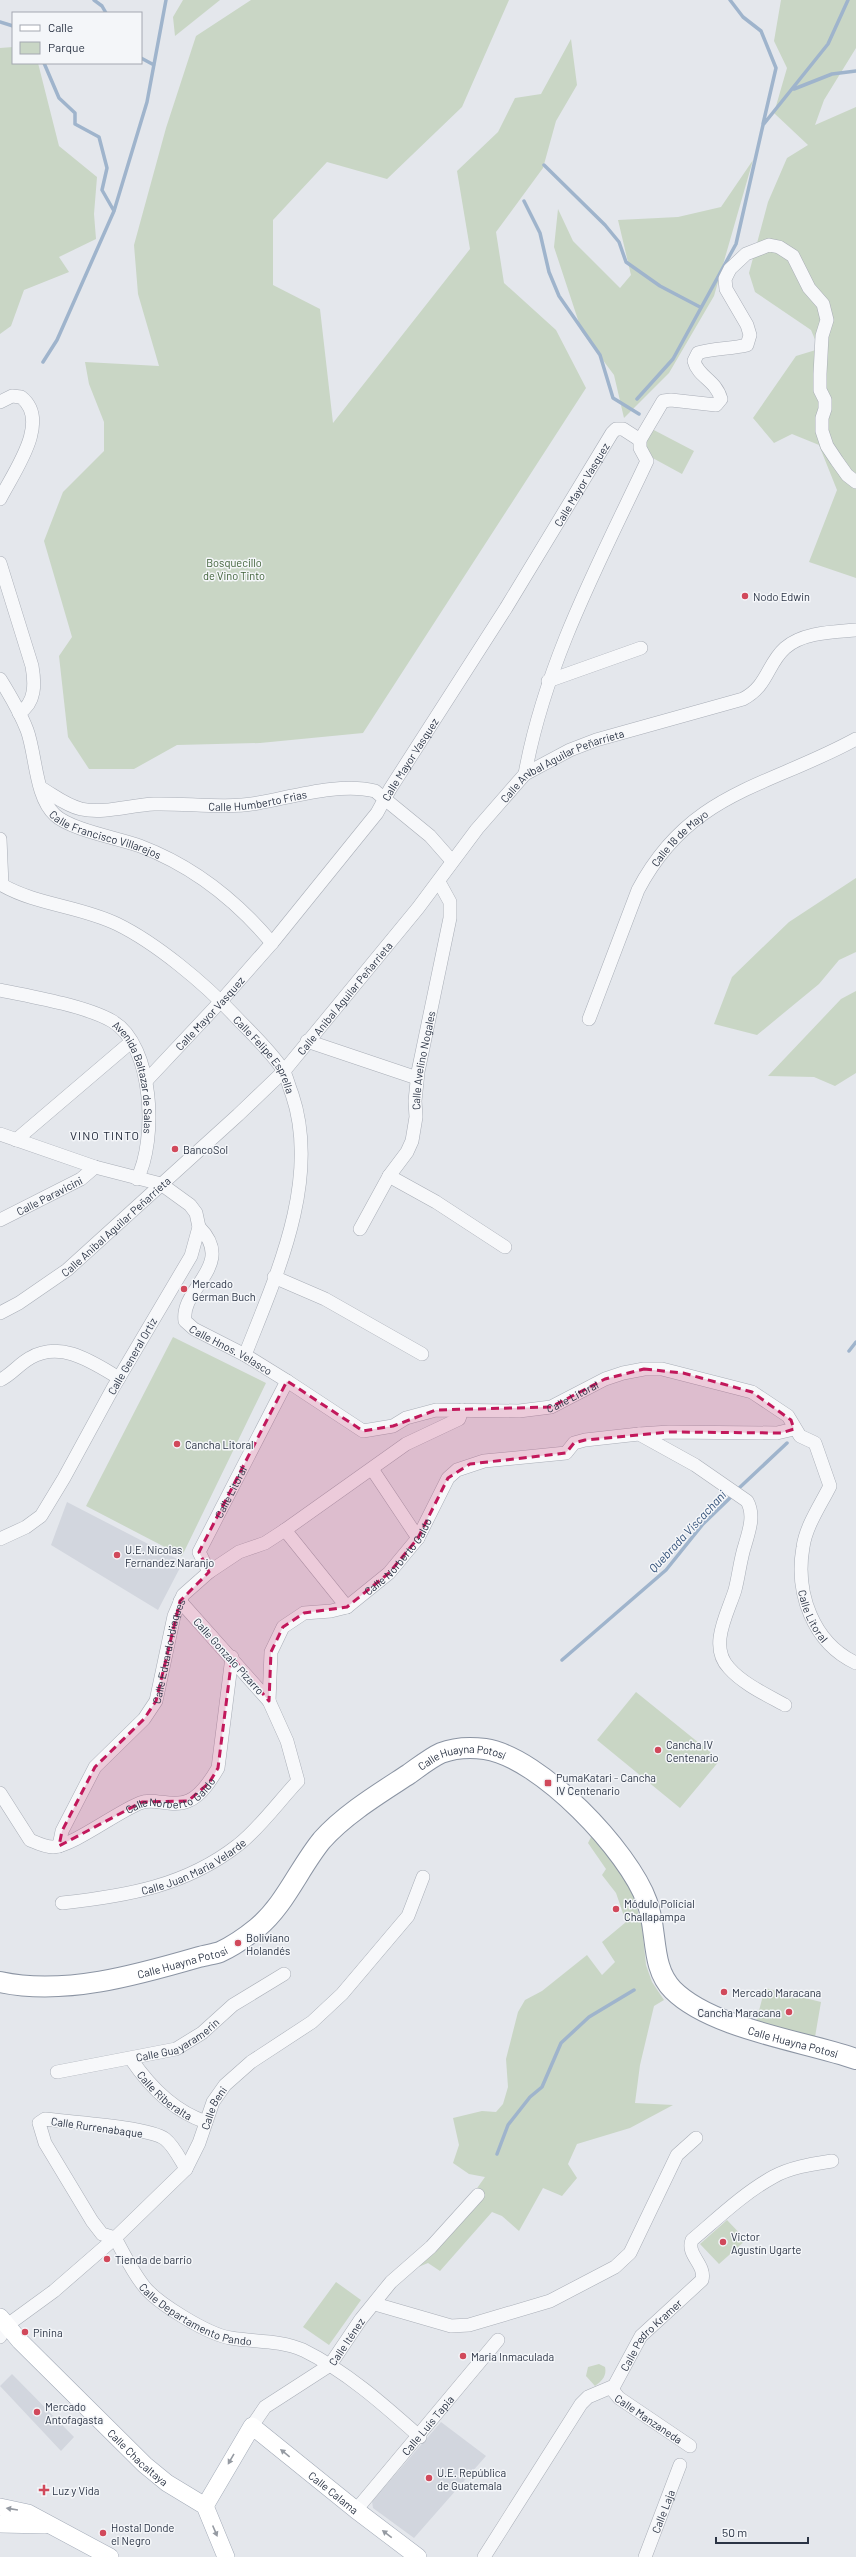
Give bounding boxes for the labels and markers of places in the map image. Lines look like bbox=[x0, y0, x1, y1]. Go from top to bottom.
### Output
place label: Nodo Edwin bbox=[753, 590, 810, 603]
marker: Nodo Edwin bbox=[740, 591, 750, 601]
place label: BancoSol bbox=[183, 1143, 228, 1156]
marker: BancoSol bbox=[170, 1144, 180, 1154]
place label: Mercado German Buch bbox=[192, 1277, 256, 1303]
marker: Mercado German Buch bbox=[179, 1284, 189, 1294]
place label: Cancha Litoral bbox=[185, 1438, 254, 1451]
marker: Cancha Litoral bbox=[172, 1439, 182, 1449]
place label: U.E. Nicolas Fernandez Naranjo bbox=[125, 1543, 214, 1569]
marker: U.E. Nicolas Fernandez Naranjo bbox=[112, 1550, 122, 1560]
place label: Cancha IV Centenario bbox=[666, 1738, 719, 1764]
marker: Cancha IV Centenario bbox=[653, 1745, 663, 1755]
place label: PumaKatari - Cancha IV Centenario bbox=[556, 1771, 656, 1797]
marker: PumaKatari - Cancha IV Centenario bbox=[543, 1778, 553, 1788]
place label: Módulo Policial Challapampa bbox=[624, 1897, 695, 1923]
marker: Módulo Policial Challapampa bbox=[611, 1904, 621, 1914]
place label: Boliviano Holandés bbox=[246, 1931, 290, 1957]
marker: Boliviano Holandés bbox=[233, 1938, 243, 1948]
place label: Mercado Maracana bbox=[732, 1986, 821, 1999]
marker: Mercado Maracana bbox=[719, 1987, 729, 1997]
place label: Cancha Maracana bbox=[697, 2006, 781, 2019]
marker: Cancha Maracana bbox=[784, 2007, 794, 2017]
place label: Victor Agustín Ugarte bbox=[731, 2230, 802, 2256]
marker: Victor Agustín Ugarte bbox=[718, 2237, 728, 2247]
place label: Tienda de barrio bbox=[115, 2253, 192, 2266]
marker: Tienda de barrio bbox=[102, 2254, 112, 2264]
place label: Pinina bbox=[33, 2326, 63, 2339]
marker: Pinina bbox=[20, 2327, 30, 2337]
place label: Maria Inmaculada bbox=[471, 2350, 554, 2363]
marker: Maria Inmaculada bbox=[458, 2351, 468, 2361]
place label: Mercado Antofagasta bbox=[45, 2400, 103, 2426]
marker: Mercado Antofagasta bbox=[32, 2407, 42, 2417]
place label: U.E. República de Guatemala bbox=[437, 2466, 506, 2492]
marker: U.E. República de Guatemala bbox=[424, 2473, 434, 2483]
place label: Luz y Vida bbox=[52, 2484, 99, 2497]
marker: Luz y Vida bbox=[39, 2485, 49, 2495]
place label: Hostal Donde el Negro bbox=[111, 2521, 174, 2547]
marker: Hostal Donde el Negro bbox=[98, 2528, 108, 2538]

